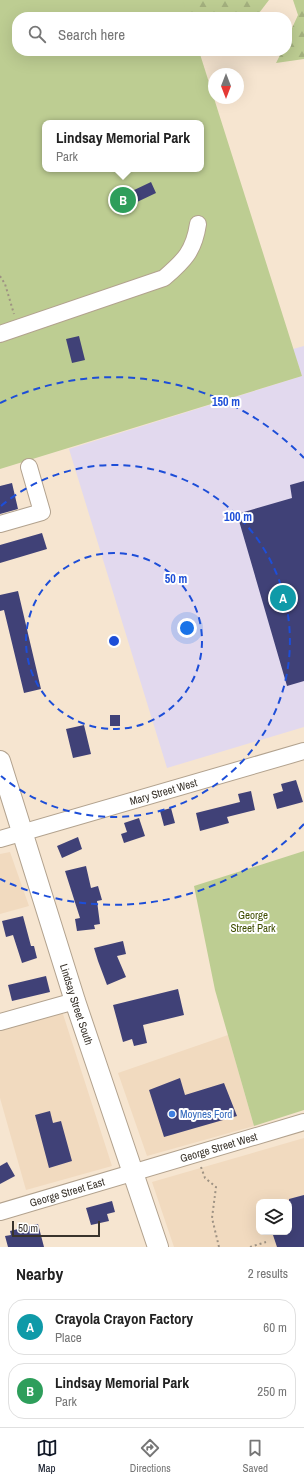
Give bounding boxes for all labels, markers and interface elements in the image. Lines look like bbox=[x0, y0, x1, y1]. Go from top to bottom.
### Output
search box bbox=[12, 12, 292, 56]
icon: search bbox=[26, 23, 48, 45]
text: Search here bbox=[58, 24, 125, 45]
north arrow bbox=[208, 68, 244, 104]
popup bbox=[42, 120, 204, 172]
text: Lindsay Memorial Park bbox=[56, 127, 190, 148]
text: Park bbox=[56, 148, 78, 165]
pin: B bbox=[110, 185, 136, 215]
text: 150 m bbox=[212, 394, 240, 410]
text: 100 m bbox=[224, 509, 252, 525]
text: 50 m bbox=[165, 571, 187, 587]
pin: A bbox=[270, 583, 296, 613]
your location bbox=[177, 618, 197, 638]
centre of rings bbox=[107, 634, 121, 648]
street label: Mary Street West bbox=[128, 775, 199, 808]
park label: George Street Park bbox=[230, 908, 276, 935]
street label: Lindsay Street South bbox=[57, 962, 96, 1047]
place label: Moynes Ford bbox=[180, 1107, 232, 1121]
marker: Moynes Ford bbox=[167, 1109, 177, 1119]
street label: George Street West bbox=[178, 1129, 259, 1165]
street label: George Street East bbox=[28, 1174, 107, 1210]
map controls bbox=[256, 1199, 292, 1235]
button: layers bbox=[256, 1199, 292, 1235]
scale bar bbox=[12, 1219, 100, 1238]
text: 50 m bbox=[18, 1221, 38, 1235]
text: Nearby bbox=[16, 1262, 63, 1285]
text: 2 results bbox=[248, 1265, 288, 1282]
text: Crayola Crayon Factory bbox=[55, 1308, 193, 1329]
text: A bbox=[26, 1319, 34, 1336]
text: 60 m bbox=[263, 1319, 287, 1336]
text: Place bbox=[55, 1329, 82, 1346]
text: Lindsay Memorial Park bbox=[55, 1372, 189, 1393]
text: B bbox=[26, 1383, 34, 1400]
text: 250 m bbox=[257, 1383, 287, 1400]
text: Park bbox=[55, 1393, 77, 1410]
tab: Map bbox=[36, 1437, 58, 1475]
tab: Directions bbox=[130, 1437, 171, 1475]
tab: Saved bbox=[243, 1437, 268, 1475]

